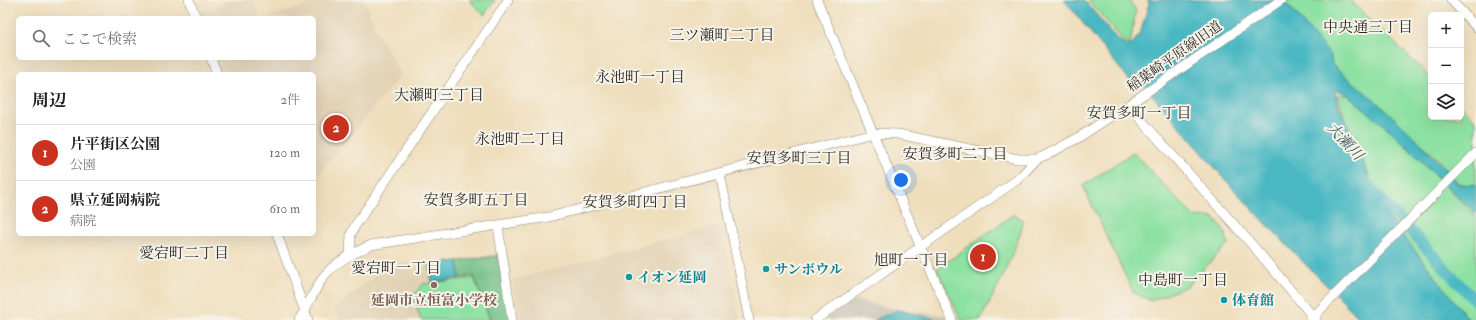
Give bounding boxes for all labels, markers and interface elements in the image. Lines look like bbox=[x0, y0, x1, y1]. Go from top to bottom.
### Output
map controls bbox=[1428, 12, 1464, 120]
button: + bbox=[1428, 12, 1464, 48]
search box bbox=[16, 16, 316, 60]
street label: 稲葉崎平原線旧道 bbox=[1124, 17, 1225, 95]
district label: 中央通三丁目 bbox=[1323, 18, 1413, 37]
district label: 三ツ瀬町二丁目 bbox=[669, 26, 775, 45]
icon: search bbox=[30, 27, 52, 49]
text: ここで検索 bbox=[62, 30, 137, 49]
button: − bbox=[1428, 48, 1464, 84]
district label: 永池町一丁目 bbox=[595, 68, 685, 87]
button: layers bbox=[1428, 84, 1464, 120]
district label: 大瀬町三丁目 bbox=[394, 86, 484, 105]
text: 周辺 bbox=[32, 90, 66, 111]
text: 2件 bbox=[280, 92, 300, 108]
district label: 安賀多町一丁目 bbox=[1086, 104, 1192, 123]
pin: 2 bbox=[323, 113, 349, 143]
water label: 大瀬川 bbox=[1322, 118, 1368, 166]
district label: 永池町二丁目 bbox=[475, 130, 565, 149]
text: 片平街区公園 bbox=[70, 135, 160, 154]
text: 1 bbox=[43, 145, 47, 161]
text: 120 m bbox=[269, 145, 300, 161]
district label: 安賀多町二丁目 bbox=[902, 145, 1008, 164]
district label: 安賀多町三丁目 bbox=[746, 149, 852, 168]
text: 公園 bbox=[70, 157, 96, 173]
your location bbox=[891, 170, 911, 190]
text: 県立延岡病院 bbox=[70, 191, 160, 210]
district label: 安賀多町五丁目 bbox=[423, 191, 529, 210]
district label: 安賀多町四丁目 bbox=[582, 193, 688, 212]
text: 2 bbox=[42, 201, 48, 217]
text: 610 m bbox=[269, 201, 300, 217]
text: 病院 bbox=[70, 213, 96, 229]
pin: 1 bbox=[970, 242, 996, 272]
district label: 愛宕町二丁目 bbox=[139, 244, 229, 263]
district label: 旭町一丁目 bbox=[873, 251, 949, 270]
district label: 愛宕町一丁目 bbox=[351, 259, 441, 278]
place label: サンボウル bbox=[774, 261, 843, 278]
marker: サンボウル bbox=[761, 264, 771, 274]
place label: イオン延岡 bbox=[637, 269, 707, 286]
district label: 中島町一丁目 bbox=[1138, 271, 1228, 290]
marker: イオン延岡 bbox=[624, 272, 634, 282]
marker: 延岡市立恒富小学校 bbox=[429, 280, 439, 290]
place label: 延岡市立恒富小学校 bbox=[371, 292, 497, 309]
place label: 体育館 bbox=[1232, 292, 1274, 309]
marker: 体育館 bbox=[1219, 295, 1229, 305]

